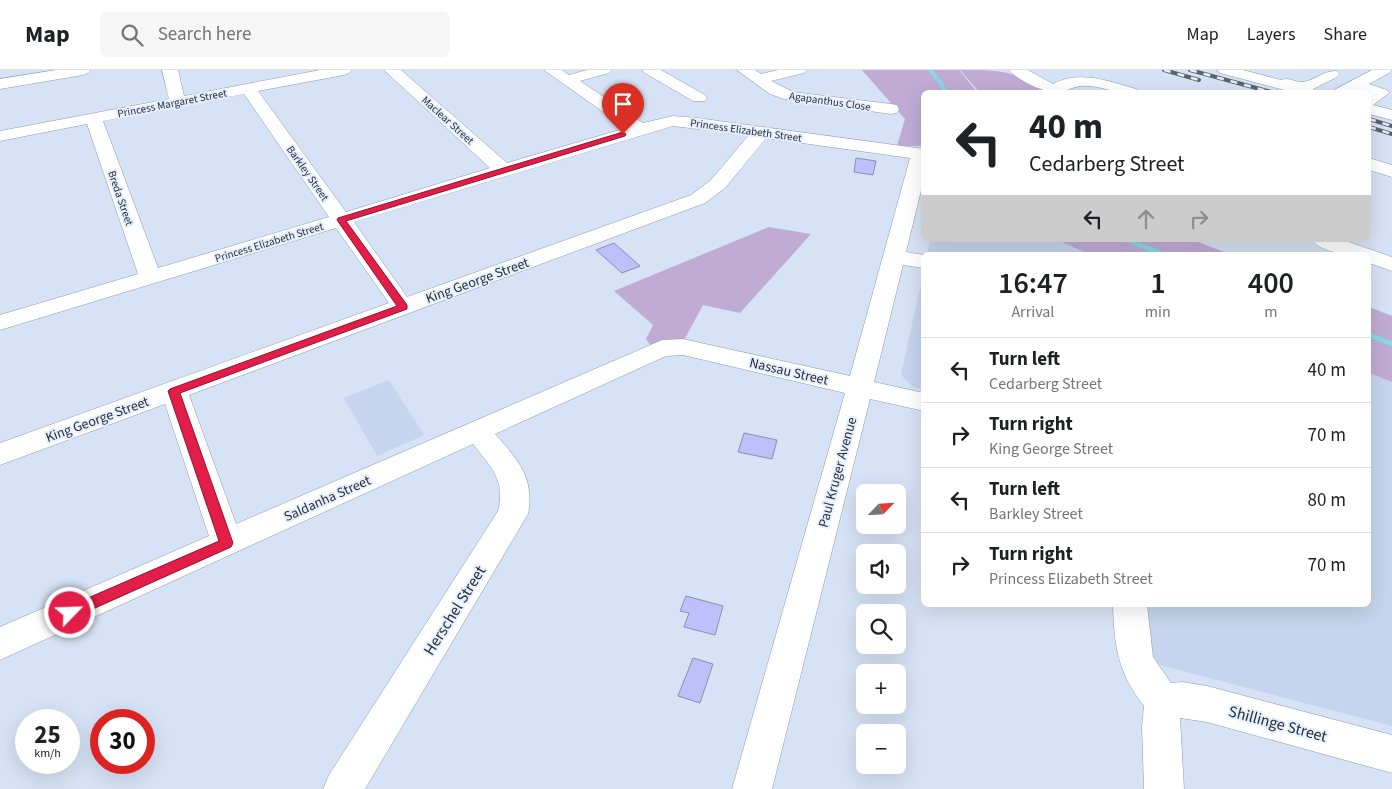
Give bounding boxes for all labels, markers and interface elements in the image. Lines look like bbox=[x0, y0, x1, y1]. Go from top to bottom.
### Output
search box bbox=[100, 12, 450, 57]
text: Map bbox=[25, 17, 70, 52]
icon: search bbox=[118, 21, 146, 49]
text: Search here bbox=[158, 21, 251, 48]
text: Map bbox=[1187, 22, 1219, 47]
text: Layers bbox=[1247, 22, 1296, 47]
text: Share bbox=[1324, 22, 1367, 47]
pin bbox=[602, 83, 644, 134]
street label: Princess Margaret Street bbox=[116, 85, 228, 121]
street label: Agapanthus Close bbox=[788, 88, 872, 115]
icon: arrive bbox=[609, 90, 637, 118]
street label: Maclear Street bbox=[418, 93, 477, 148]
text: 40 m bbox=[1029, 102, 1103, 152]
icon: left bbox=[946, 110, 1011, 175]
street label: Princess Elizabeth Street bbox=[689, 115, 803, 146]
street label: Barkley Street bbox=[283, 143, 332, 204]
text: Cedarberg Street bbox=[1029, 148, 1185, 180]
street label: Breda Street bbox=[104, 169, 137, 228]
icon: left bbox=[1079, 205, 1107, 233]
icon: ahead bbox=[1132, 205, 1160, 233]
icon: right bbox=[1185, 205, 1213, 233]
street label: Princess Elizabeth Street bbox=[213, 219, 325, 266]
street label: King George Street bbox=[423, 253, 532, 309]
text: 16:47 bbox=[998, 262, 1068, 305]
text: 1 bbox=[1150, 262, 1166, 305]
text: 400 bbox=[1248, 262, 1294, 305]
text: Arrival bbox=[1011, 301, 1054, 323]
text: min bbox=[1145, 301, 1171, 323]
text: m bbox=[1264, 301, 1278, 323]
text: Turn left bbox=[989, 346, 1060, 373]
street label: Nassau Street bbox=[747, 353, 830, 391]
icon: left bbox=[946, 356, 974, 384]
text: 40 m bbox=[1308, 357, 1346, 384]
text: Cedarberg Street bbox=[989, 373, 1102, 395]
street label: King George Street bbox=[43, 392, 152, 448]
text: Turn right bbox=[989, 411, 1073, 438]
street label: Paul Kruger Avenue bbox=[814, 415, 862, 530]
icon: right bbox=[946, 421, 974, 449]
text: 70 m bbox=[1308, 422, 1346, 449]
text: King George Street bbox=[989, 438, 1113, 460]
street label: Saldanha Street bbox=[281, 471, 374, 527]
text: Turn left bbox=[989, 476, 1060, 503]
north arrow bbox=[856, 484, 906, 534]
map controls bbox=[856, 484, 906, 774]
icon: left bbox=[946, 486, 974, 514]
text: 80 m bbox=[1308, 487, 1346, 514]
text: Barkley Street bbox=[989, 503, 1083, 525]
text: Turn right bbox=[989, 541, 1073, 568]
button: sound bbox=[856, 544, 906, 594]
icon: right bbox=[946, 551, 974, 579]
text: 70 m bbox=[1308, 552, 1346, 579]
street label: Herschel Street bbox=[419, 561, 491, 660]
text: Princess Elizabeth Street bbox=[989, 568, 1153, 590]
position arrow bbox=[43, 586, 95, 638]
button: search bbox=[856, 604, 906, 654]
button: + bbox=[856, 664, 906, 714]
street label: Shillinge Street bbox=[1226, 700, 1330, 748]
speed limit sign: 30 bbox=[90, 709, 155, 774]
text: 25 bbox=[34, 717, 61, 753]
button: − bbox=[856, 724, 906, 774]
text: km/h bbox=[34, 745, 61, 762]

